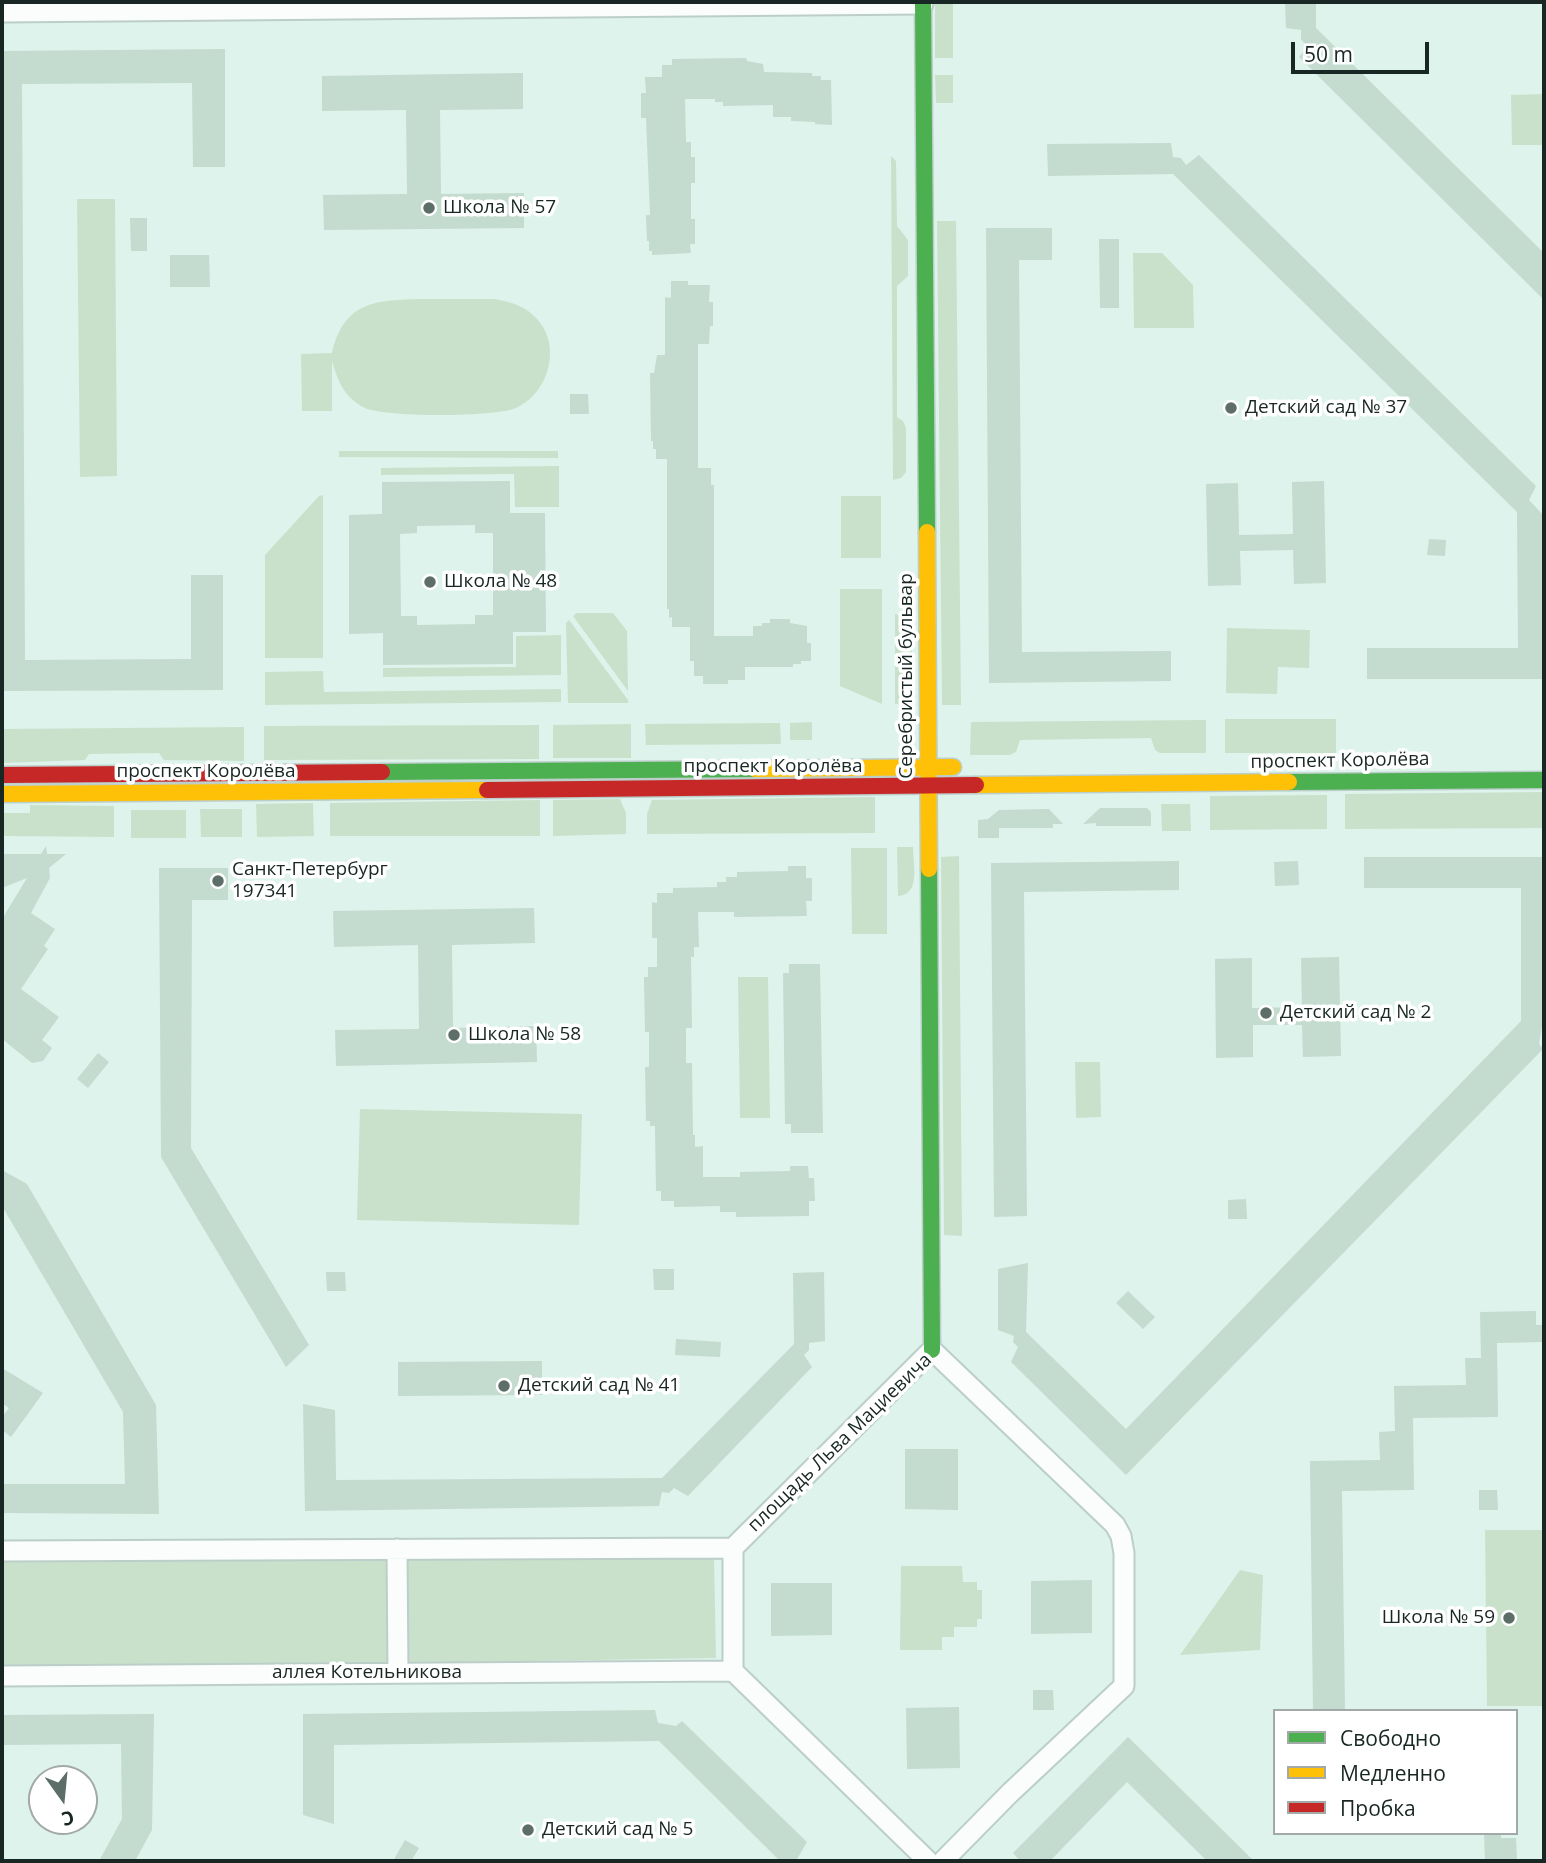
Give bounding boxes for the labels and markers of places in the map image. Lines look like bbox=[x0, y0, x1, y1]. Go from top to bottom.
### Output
place label: Школа № 57 bbox=[443, 197, 556, 219]
marker: Школа № 57 bbox=[421, 200, 437, 216]
place label: Детский сад № 37 bbox=[1245, 397, 1407, 419]
marker: Детский сад № 37 bbox=[1223, 400, 1239, 416]
place label: Школа № 48 bbox=[444, 571, 557, 593]
marker: Школа № 48 bbox=[422, 574, 438, 590]
place label: Санкт-Петербург 197341 bbox=[232, 859, 388, 903]
marker: Санкт-Петербург 197341 bbox=[210, 873, 226, 889]
place label: Детский сад № 2 bbox=[1280, 1002, 1431, 1024]
marker: Детский сад № 2 bbox=[1258, 1005, 1274, 1021]
place label: Школа № 58 bbox=[468, 1024, 581, 1046]
marker: Школа № 58 bbox=[446, 1027, 462, 1043]
place label: Детский сад № 41 bbox=[518, 1375, 680, 1397]
marker: Детский сад № 41 bbox=[496, 1378, 512, 1394]
place label: Школа № 59 bbox=[1382, 1607, 1495, 1629]
marker: Школа № 59 bbox=[1501, 1610, 1517, 1626]
place label: Детский сад № 5 bbox=[542, 1819, 693, 1841]
marker: Детский сад № 5 bbox=[520, 1822, 536, 1838]

